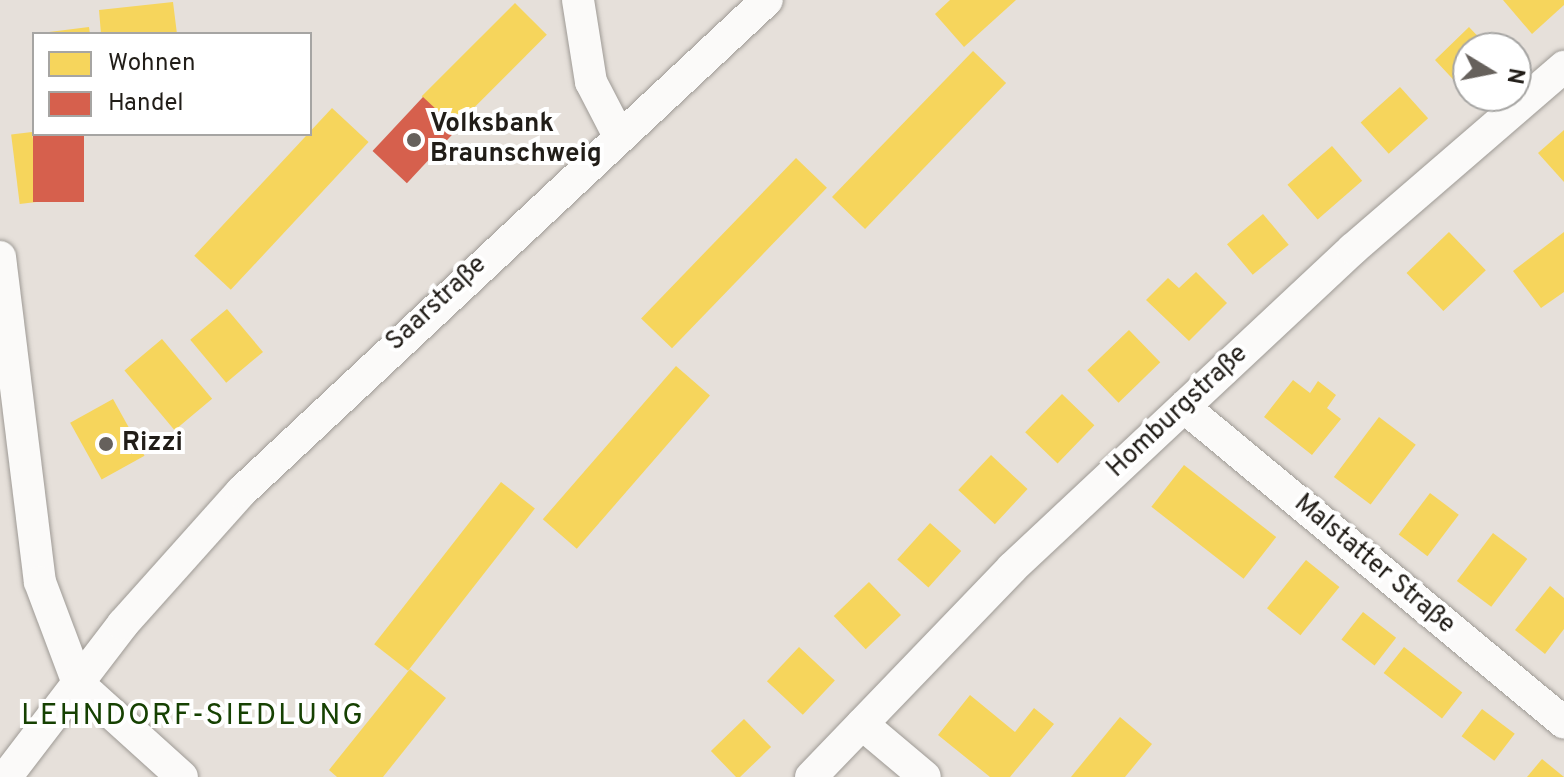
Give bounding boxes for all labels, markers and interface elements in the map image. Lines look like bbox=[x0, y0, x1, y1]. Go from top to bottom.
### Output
legend bbox=[32, 32, 312, 136]
north arrow bbox=[1452, 32, 1532, 112]
text: Wohnen bbox=[108, 49, 195, 79]
text: N bbox=[1499, 66, 1529, 86]
text: Handel bbox=[108, 89, 184, 119]
place label: Volksbank Braunschweig bbox=[430, 109, 602, 170]
marker: Volksbank Braunschweig bbox=[405, 131, 423, 149]
street label: Saarstraße bbox=[380, 250, 494, 358]
street label: Homburgstraße bbox=[1101, 339, 1255, 485]
place label: Rizzi bbox=[122, 428, 183, 460]
marker: Rizzi bbox=[97, 435, 115, 453]
street label: Malstatter Straße bbox=[1287, 489, 1461, 641]
district label: LEHNDORF-SIEDLUNG bbox=[21, 699, 365, 735]

